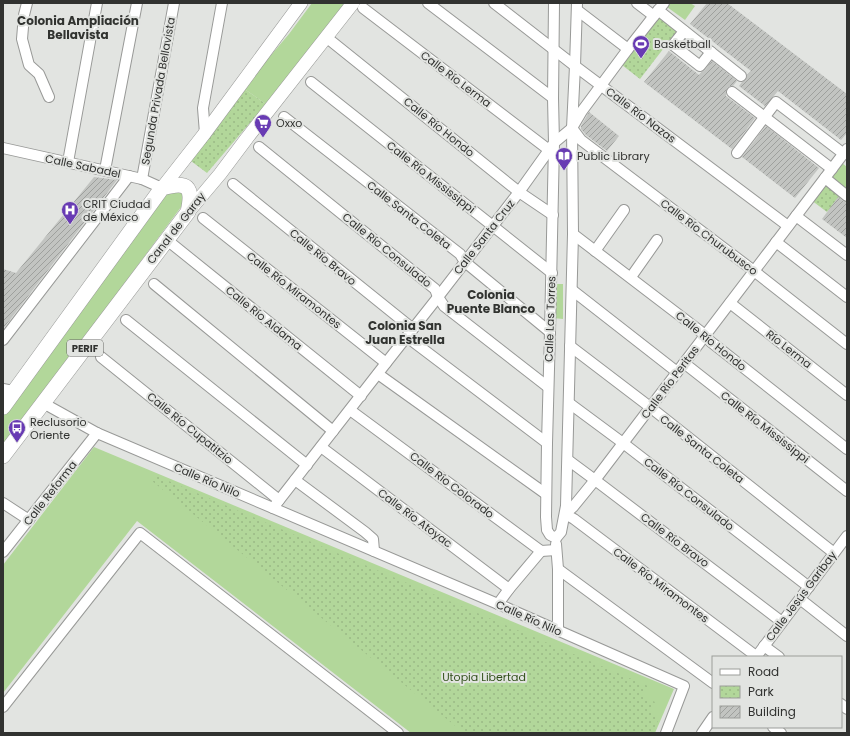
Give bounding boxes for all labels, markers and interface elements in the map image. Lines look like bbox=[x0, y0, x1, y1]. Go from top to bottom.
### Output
district label: Colonia Ampliación Bellavista bbox=[17, 12, 139, 43]
street label: Segunda Privada Bellavista bbox=[137, 16, 179, 166]
sports icon: Basketball bbox=[631, 34, 651, 59]
place label: Basketball bbox=[654, 36, 711, 52]
street label: Calle Río Lerma bbox=[417, 47, 495, 111]
street label: Calle Río Nazas bbox=[603, 83, 679, 147]
street label: Calle Río Hondo bbox=[400, 94, 478, 160]
supermarket icon: Oxxo bbox=[253, 113, 273, 138]
place label: Oxxo bbox=[276, 115, 302, 131]
street label: Calle Río Mississippi bbox=[383, 137, 479, 217]
library icon: Public Library bbox=[554, 146, 574, 171]
place label: Public Library bbox=[577, 148, 650, 164]
street label: Calle Sabadel bbox=[44, 150, 122, 182]
street label: Calle Santa Coleta bbox=[364, 177, 454, 253]
street label: Canal de Garay bbox=[143, 188, 210, 267]
street label: Calle Río Churubusco bbox=[657, 195, 761, 279]
place label: CRIT Ciudad de México bbox=[83, 196, 150, 225]
street label: Calle Santa Cruz bbox=[450, 196, 518, 278]
hospital icon: CRIT Ciudad de México bbox=[60, 200, 80, 225]
street label: Calle Río Consulado bbox=[339, 209, 435, 291]
street label: Calle Río Bravo bbox=[286, 225, 360, 289]
street label: Calle Río Miramontes bbox=[243, 248, 345, 332]
street label: Calle Las Torres bbox=[541, 276, 559, 362]
street label: Calle Río Aldama bbox=[222, 282, 306, 354]
district label: Colonia Puente Blanco bbox=[447, 286, 536, 317]
street label: Calle Río Hondo bbox=[672, 308, 750, 374]
district label: Colonia San Juan Estrella bbox=[365, 317, 445, 348]
street label: Río Lerma bbox=[763, 326, 815, 372]
road number: PERIF bbox=[67, 340, 103, 356]
street label: Calle Río Peritas bbox=[637, 342, 703, 422]
street label: Calle Río Mississippi bbox=[717, 387, 813, 467]
street label: Calle Río Cupatitzio bbox=[144, 388, 236, 468]
street label: Calle Santa Coleta bbox=[657, 411, 747, 487]
place label: Reclusorio Oriente bbox=[30, 414, 87, 443]
bus stop icon: Reclusorio Oriente bbox=[7, 418, 27, 443]
street label: Calle Río Colorado bbox=[407, 448, 497, 522]
street label: Calle Río Consulado bbox=[641, 454, 737, 534]
street label: Calle Reforma bbox=[20, 457, 80, 529]
street label: Calle Río Nilo bbox=[171, 459, 243, 501]
street label: Calle Río Atoyac bbox=[375, 485, 456, 551]
street label: Calle Río Bravo bbox=[637, 509, 713, 571]
street label: Calle Río Miramontes bbox=[610, 544, 712, 626]
street label: Calle Jesús Garibay bbox=[762, 547, 841, 644]
street label: Calle Río Nilo bbox=[493, 596, 565, 640]
legend bbox=[712, 656, 842, 728]
text: Road bbox=[748, 663, 779, 680]
park label: Utopia Libertad bbox=[442, 669, 526, 685]
text: Park bbox=[748, 683, 775, 700]
text: Building bbox=[748, 703, 796, 720]

